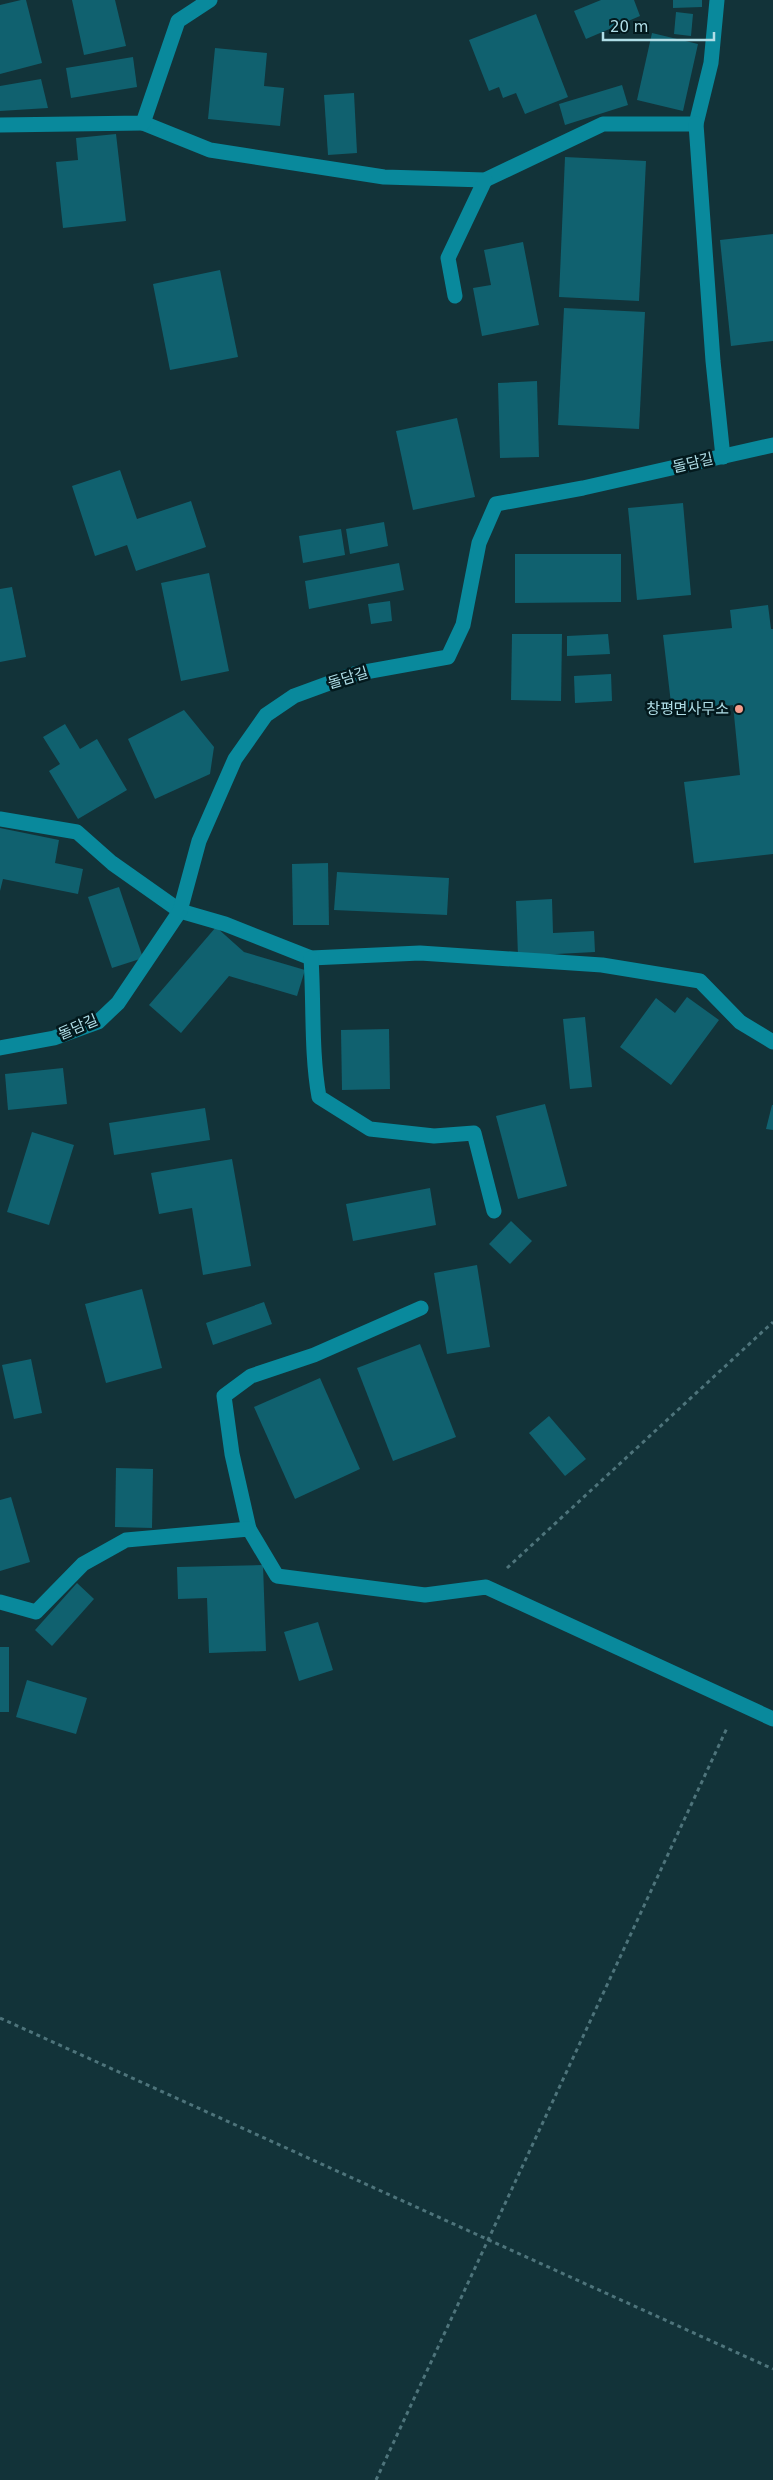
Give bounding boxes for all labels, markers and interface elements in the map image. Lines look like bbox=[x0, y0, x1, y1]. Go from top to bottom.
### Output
scale bar bbox=[603, 10, 714, 42]
text: 20 m bbox=[610, 18, 648, 36]
street label: 돌담길 bbox=[671, 450, 715, 476]
street label: 돌담길 bbox=[326, 663, 370, 693]
place label: 창평면사무소 bbox=[646, 700, 729, 718]
marker: 창평면사무소 bbox=[733, 703, 745, 715]
street label: 돌담길 bbox=[55, 1011, 101, 1043]

